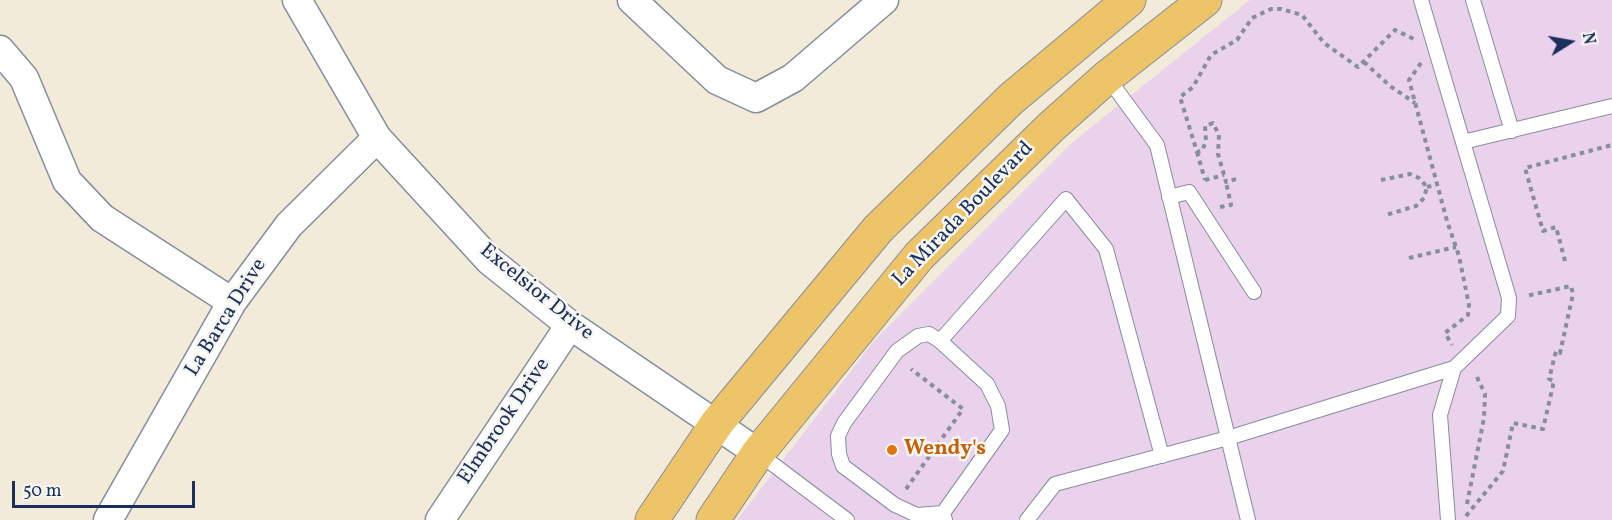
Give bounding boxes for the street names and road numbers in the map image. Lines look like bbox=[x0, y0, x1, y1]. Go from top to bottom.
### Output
street label: La Mirada Boulevard bbox=[888, 137, 1040, 293]
street label: Excelsior Drive bbox=[474, 239, 598, 347]
street label: La Barca Drive bbox=[181, 254, 273, 382]
street label: Elmbrook Drive bbox=[454, 354, 556, 490]

